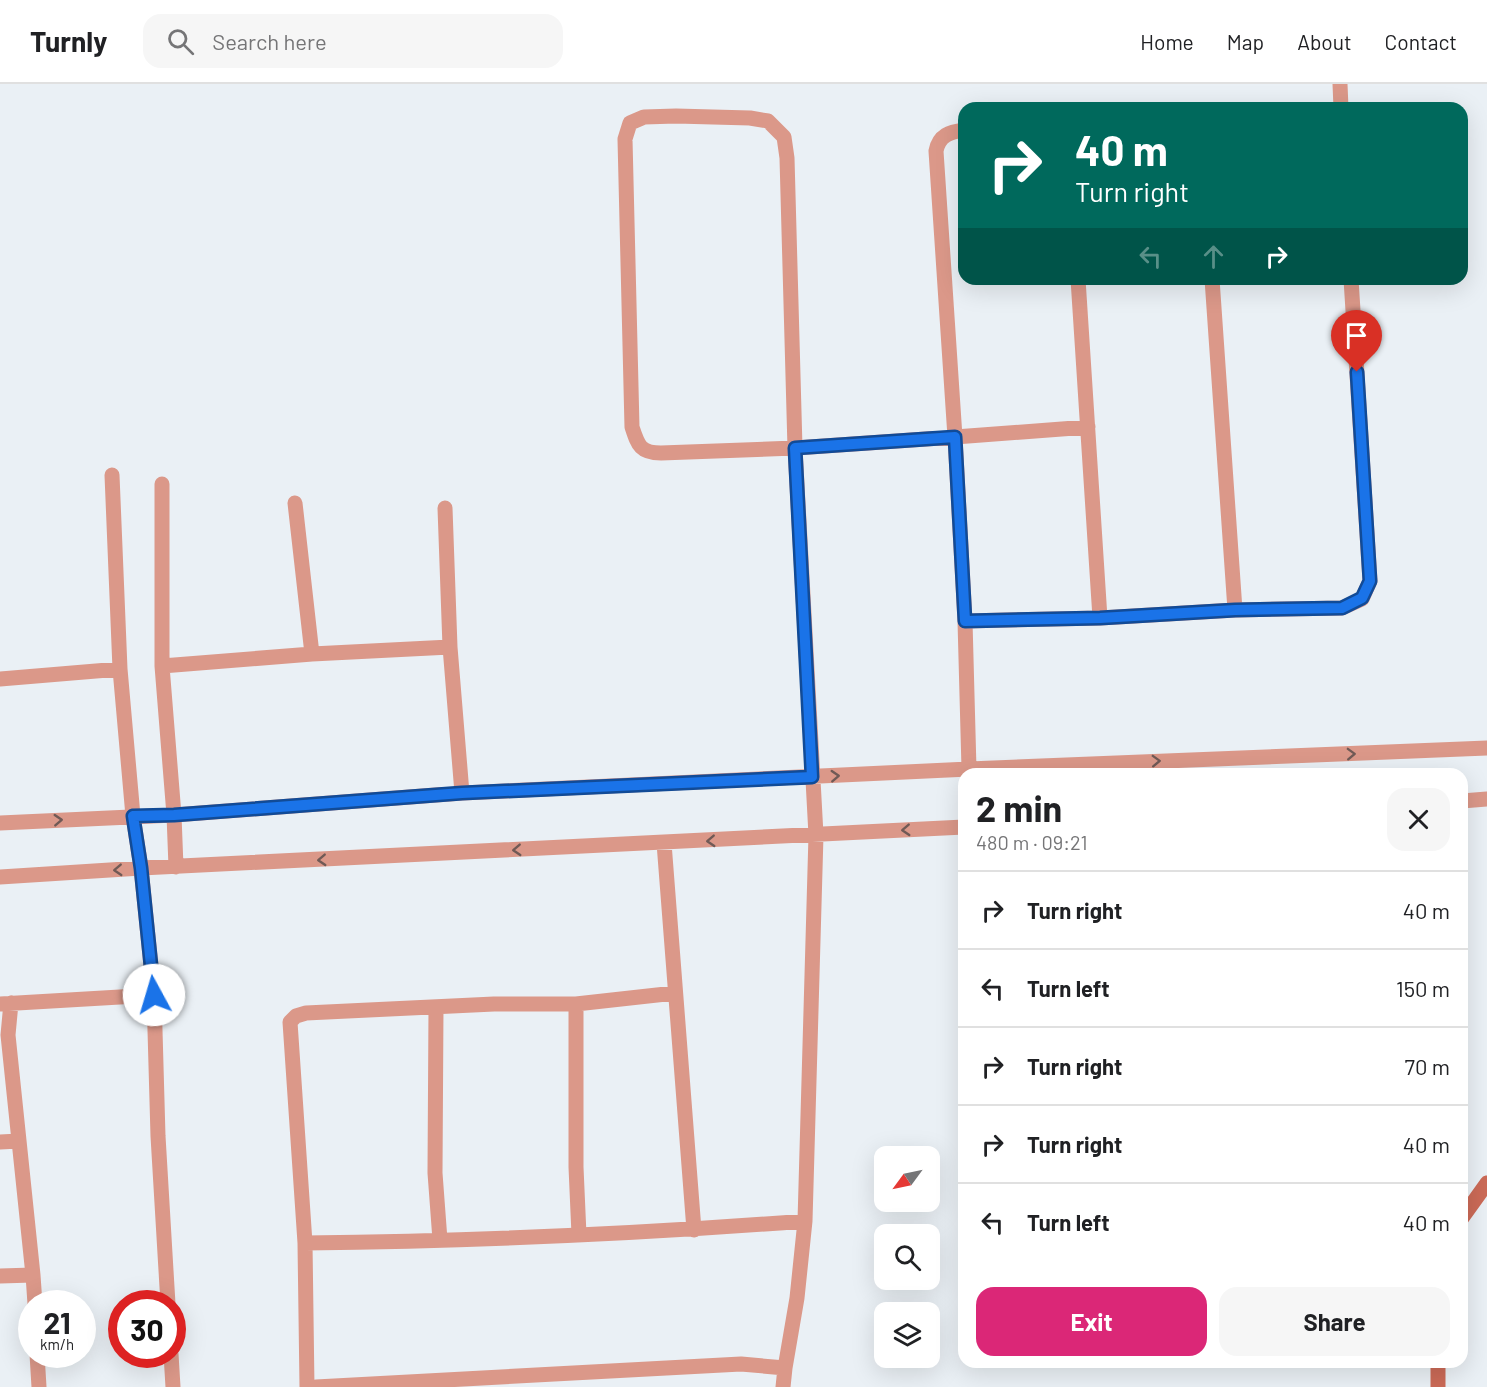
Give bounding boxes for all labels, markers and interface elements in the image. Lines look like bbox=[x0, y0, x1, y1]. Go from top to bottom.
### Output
search box bbox=[143, 14, 563, 68]
text: Turnly bbox=[30, 24, 107, 58]
icon: search bbox=[164, 25, 197, 58]
text: Search here bbox=[212, 28, 327, 54]
text: Home bbox=[1140, 29, 1194, 54]
text: Map bbox=[1227, 29, 1264, 54]
text: About bbox=[1297, 29, 1352, 54]
text: Contact bbox=[1385, 29, 1457, 54]
text: 40 m bbox=[1075, 124, 1168, 174]
icon: right bbox=[976, 126, 1054, 204]
text: Turn right bbox=[1075, 175, 1189, 207]
icon: left bbox=[1134, 240, 1167, 273]
icon: ahead bbox=[1197, 240, 1230, 273]
icon: right bbox=[1260, 240, 1293, 273]
pin bbox=[1331, 310, 1382, 372]
icon: arrive bbox=[1340, 319, 1373, 352]
one-way arrow bbox=[1346, 747, 1355, 760]
one-way arrow bbox=[1151, 755, 1160, 768]
one-way arrow bbox=[831, 769, 840, 782]
text: 2 min bbox=[976, 786, 1062, 829]
button: close bbox=[1387, 788, 1450, 851]
one-way arrow bbox=[54, 814, 63, 827]
one-way arrow bbox=[902, 824, 911, 837]
text: 480 m · 09:21 bbox=[976, 830, 1087, 854]
one-way arrow bbox=[707, 834, 716, 847]
one-way arrow bbox=[512, 844, 521, 857]
one-way arrow bbox=[317, 854, 326, 867]
one-way arrow bbox=[113, 863, 122, 876]
icon: right bbox=[976, 894, 1009, 927]
text: Turn right bbox=[1027, 897, 1122, 923]
text: 40 m bbox=[1403, 897, 1450, 923]
position arrow bbox=[122, 963, 186, 1027]
icon: left bbox=[976, 972, 1009, 1005]
text: Turn left bbox=[1027, 975, 1110, 1001]
text: 150 m bbox=[1396, 975, 1450, 1001]
icon: right bbox=[976, 1050, 1009, 1083]
text: Turn right bbox=[1027, 1053, 1122, 1079]
text: 70 m bbox=[1405, 1053, 1450, 1079]
icon: right bbox=[976, 1128, 1009, 1161]
text: Turn right bbox=[1027, 1131, 1122, 1157]
text: 40 m bbox=[1403, 1131, 1450, 1157]
north arrow bbox=[874, 1146, 940, 1212]
map controls bbox=[874, 1146, 940, 1368]
icon: left bbox=[976, 1206, 1009, 1239]
text: Turn left bbox=[1027, 1209, 1110, 1235]
text: 40 m bbox=[1403, 1209, 1450, 1235]
button: search bbox=[874, 1224, 940, 1290]
button: Exit bbox=[976, 1287, 1207, 1356]
button: Share bbox=[1219, 1287, 1450, 1356]
speed limit sign: 30 bbox=[108, 1290, 186, 1368]
button: layers bbox=[874, 1302, 940, 1368]
text: 21 bbox=[43, 1304, 71, 1340]
text: km/h bbox=[40, 1335, 74, 1353]

